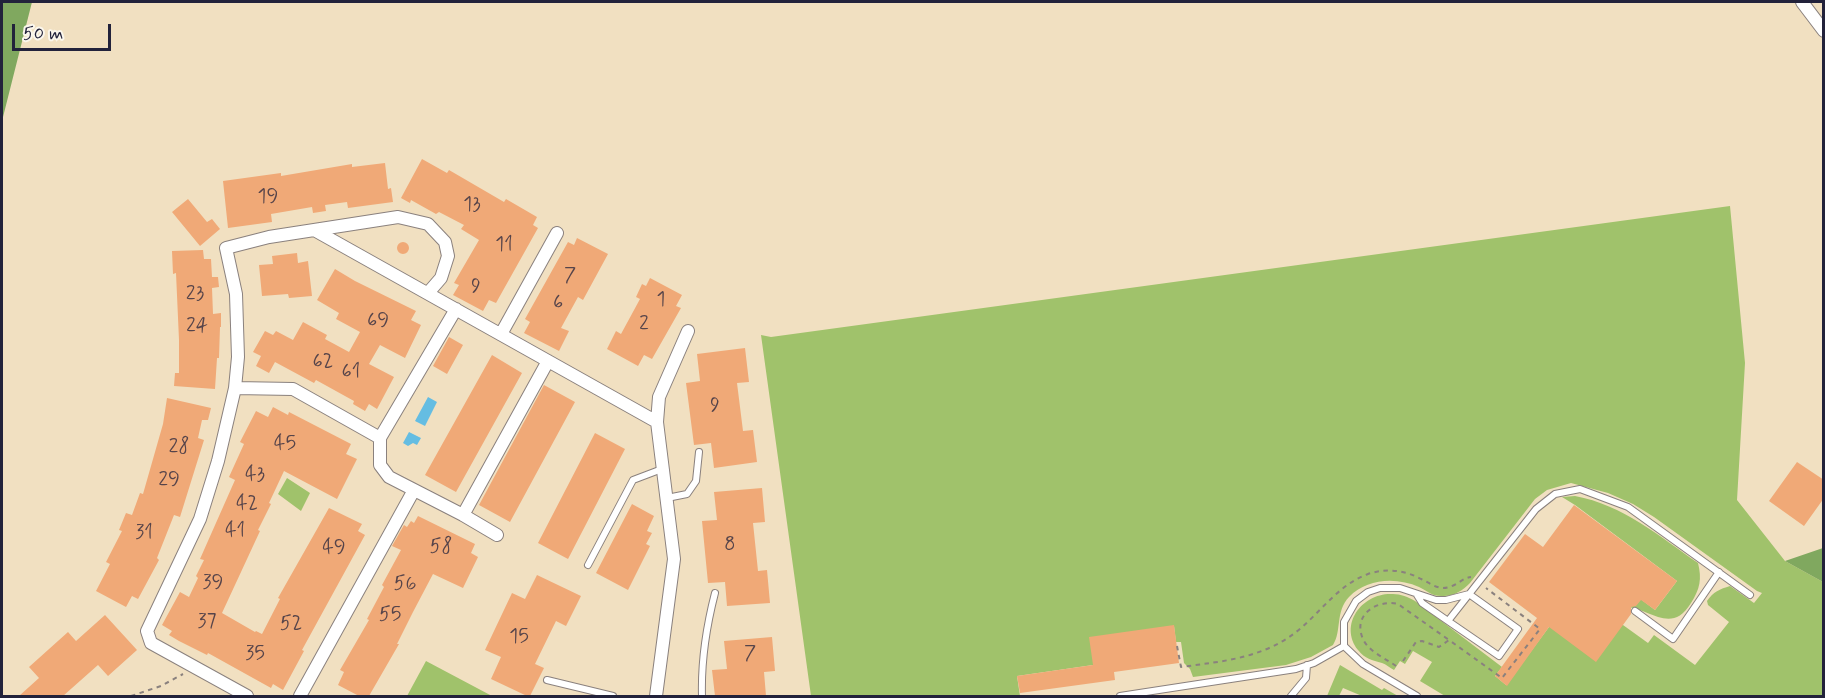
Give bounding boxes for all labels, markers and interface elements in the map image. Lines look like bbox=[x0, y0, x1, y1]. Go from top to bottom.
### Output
scale bar bbox=[15, 12, 114, 50]
text: 50 m bbox=[23, 22, 63, 46]
house number: 19 bbox=[258, 186, 278, 210]
house number: 13 bbox=[463, 194, 481, 218]
house number: 11 bbox=[495, 234, 513, 258]
house number: 7 bbox=[564, 265, 576, 289]
house number: 9 bbox=[471, 276, 481, 300]
house number: 23 bbox=[186, 283, 204, 307]
house number: 1 bbox=[657, 289, 665, 313]
house number: 6 bbox=[553, 292, 563, 316]
house number: 69 bbox=[367, 310, 389, 334]
house number: 2 bbox=[639, 313, 649, 337]
house number: 24 bbox=[186, 315, 208, 339]
house number: 62 bbox=[313, 351, 333, 375]
house number: 61 bbox=[342, 361, 360, 385]
house number: 9 bbox=[710, 395, 720, 419]
house number: 45 bbox=[274, 433, 296, 457]
house number: 28 bbox=[169, 436, 189, 460]
house number: 43 bbox=[245, 464, 265, 488]
house number: 29 bbox=[158, 469, 180, 493]
house number: 42 bbox=[236, 493, 258, 517]
house number: 41 bbox=[225, 520, 245, 544]
house number: 31 bbox=[135, 522, 153, 546]
house number: 8 bbox=[724, 534, 736, 558]
house number: 58 bbox=[430, 536, 452, 560]
house number: 49 bbox=[322, 537, 346, 561]
house number: 39 bbox=[203, 572, 223, 596]
house number: 56 bbox=[393, 573, 417, 597]
house number: 55 bbox=[379, 604, 401, 628]
house number: 37 bbox=[197, 611, 217, 635]
house number: 52 bbox=[280, 613, 302, 637]
house number: 15 bbox=[509, 626, 529, 650]
house number: 35 bbox=[245, 643, 265, 667]
house number: 7 bbox=[744, 643, 756, 667]

